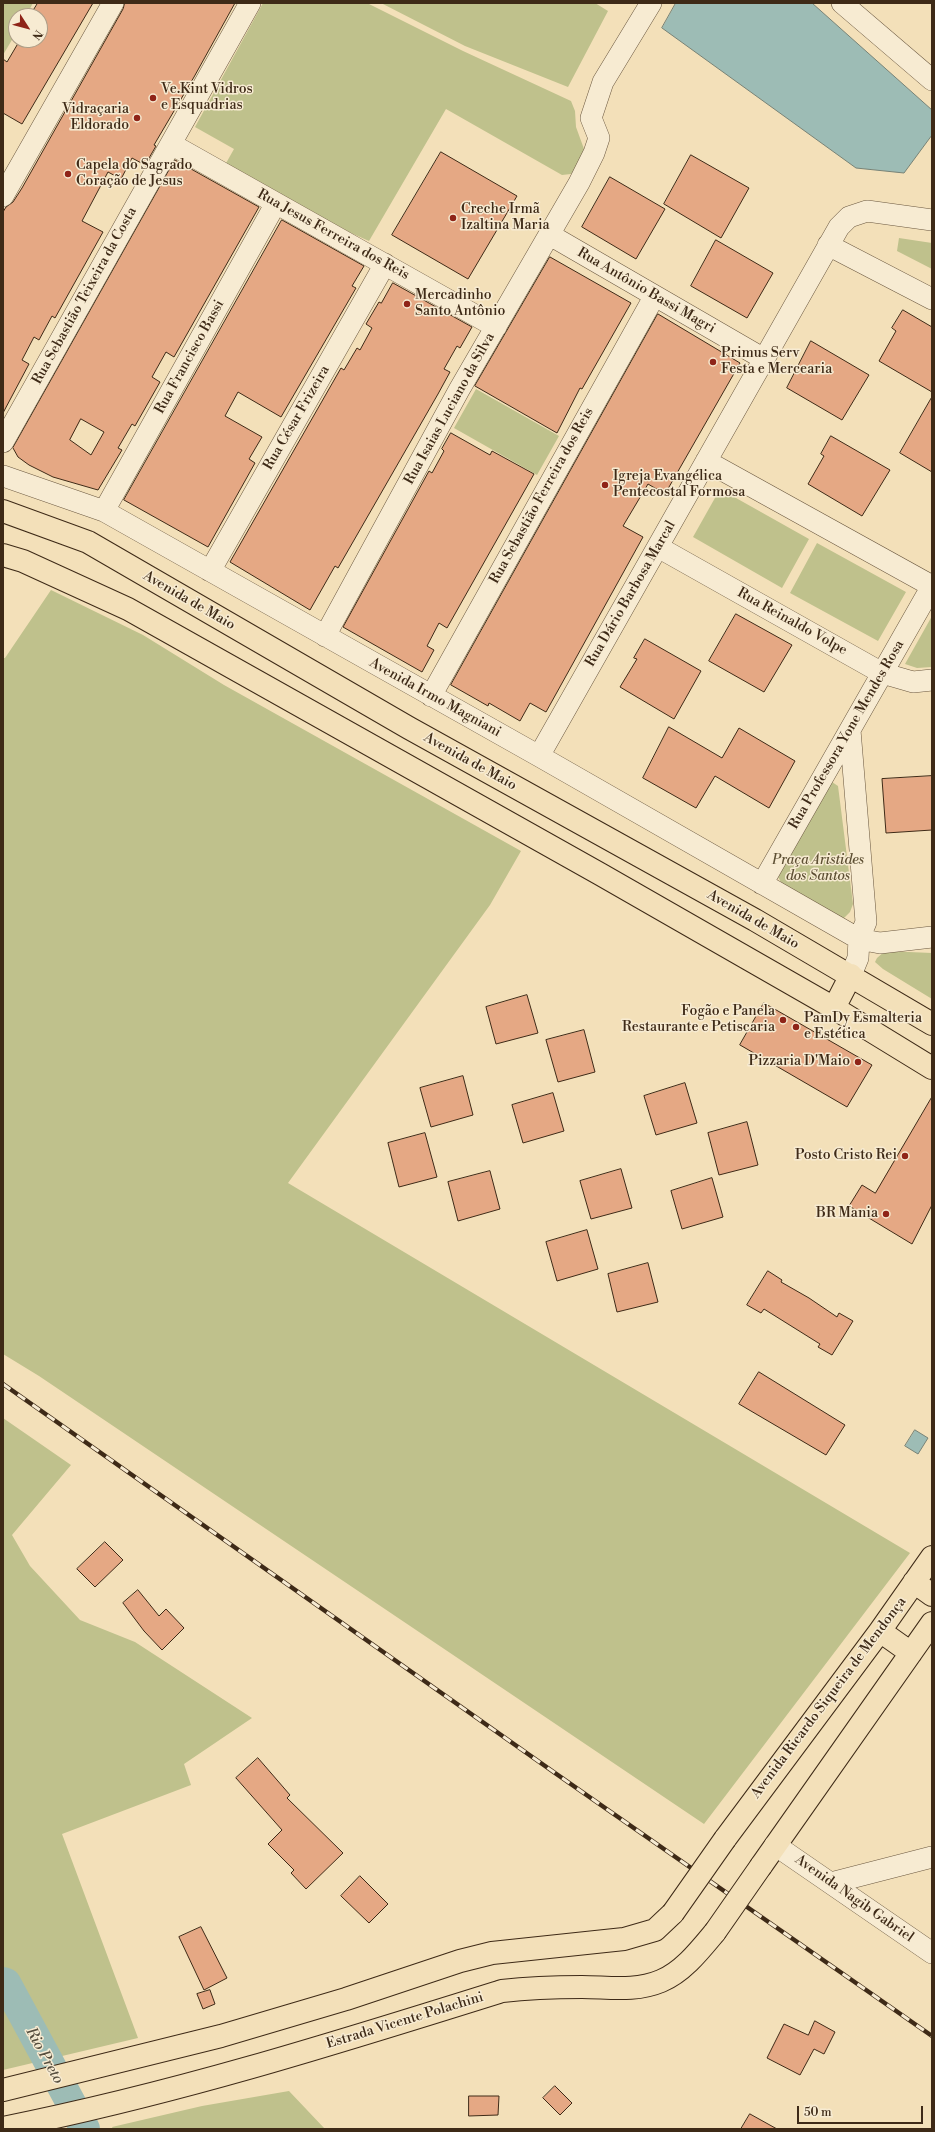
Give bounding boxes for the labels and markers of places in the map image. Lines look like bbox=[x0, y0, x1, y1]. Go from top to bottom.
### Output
place label: Ve.Kint Vidros e Esquadrias bbox=[161, 82, 253, 114]
marker: Ve.Kint Vidros e Esquadrias bbox=[148, 93, 158, 103]
place label: Vidraçaria Eldorado bbox=[62, 102, 129, 134]
marker: Vidraçaria Eldorado bbox=[132, 113, 142, 123]
place label: Capela do Sagrado Coração de Jesus bbox=[76, 158, 192, 190]
marker: Capela do Sagrado Coração de Jesus bbox=[63, 169, 73, 179]
place label: Creche Irmã Izaltina Maria bbox=[461, 202, 550, 234]
marker: Creche Irmã Izaltina Maria bbox=[448, 213, 458, 223]
place label: Mercadinho Santo Antônio bbox=[415, 288, 505, 320]
marker: Mercadinho Santo Antônio bbox=[402, 299, 412, 309]
place label: Primus Serv Festa e Mercearia bbox=[721, 346, 832, 378]
marker: Primus Serv Festa e Mercearia bbox=[708, 357, 718, 367]
place label: Igreja Evangélica Pentecostal Formosa bbox=[613, 469, 745, 502]
marker: Igreja Evangélica Pentecostal Formosa bbox=[600, 480, 610, 490]
place label: Fogão e Panela Restaurante e Petiscaria bbox=[622, 1004, 775, 1036]
place label: PamDy Esmalteria e Estética bbox=[804, 1011, 922, 1044]
marker: Fogão e Panela Restaurante e Petiscaria bbox=[778, 1015, 788, 1025]
marker: PamDy Esmalteria e Estética bbox=[791, 1022, 801, 1032]
place label: Pizzaria D'Maio bbox=[748, 1054, 850, 1070]
marker: Pizzaria D'Maio bbox=[853, 1057, 863, 1067]
place label: Posto Cristo Rei bbox=[795, 1148, 897, 1164]
marker: Posto Cristo Rei bbox=[900, 1151, 910, 1161]
place label: BR Mania bbox=[816, 1206, 878, 1222]
marker: BR Mania bbox=[881, 1209, 891, 1219]

